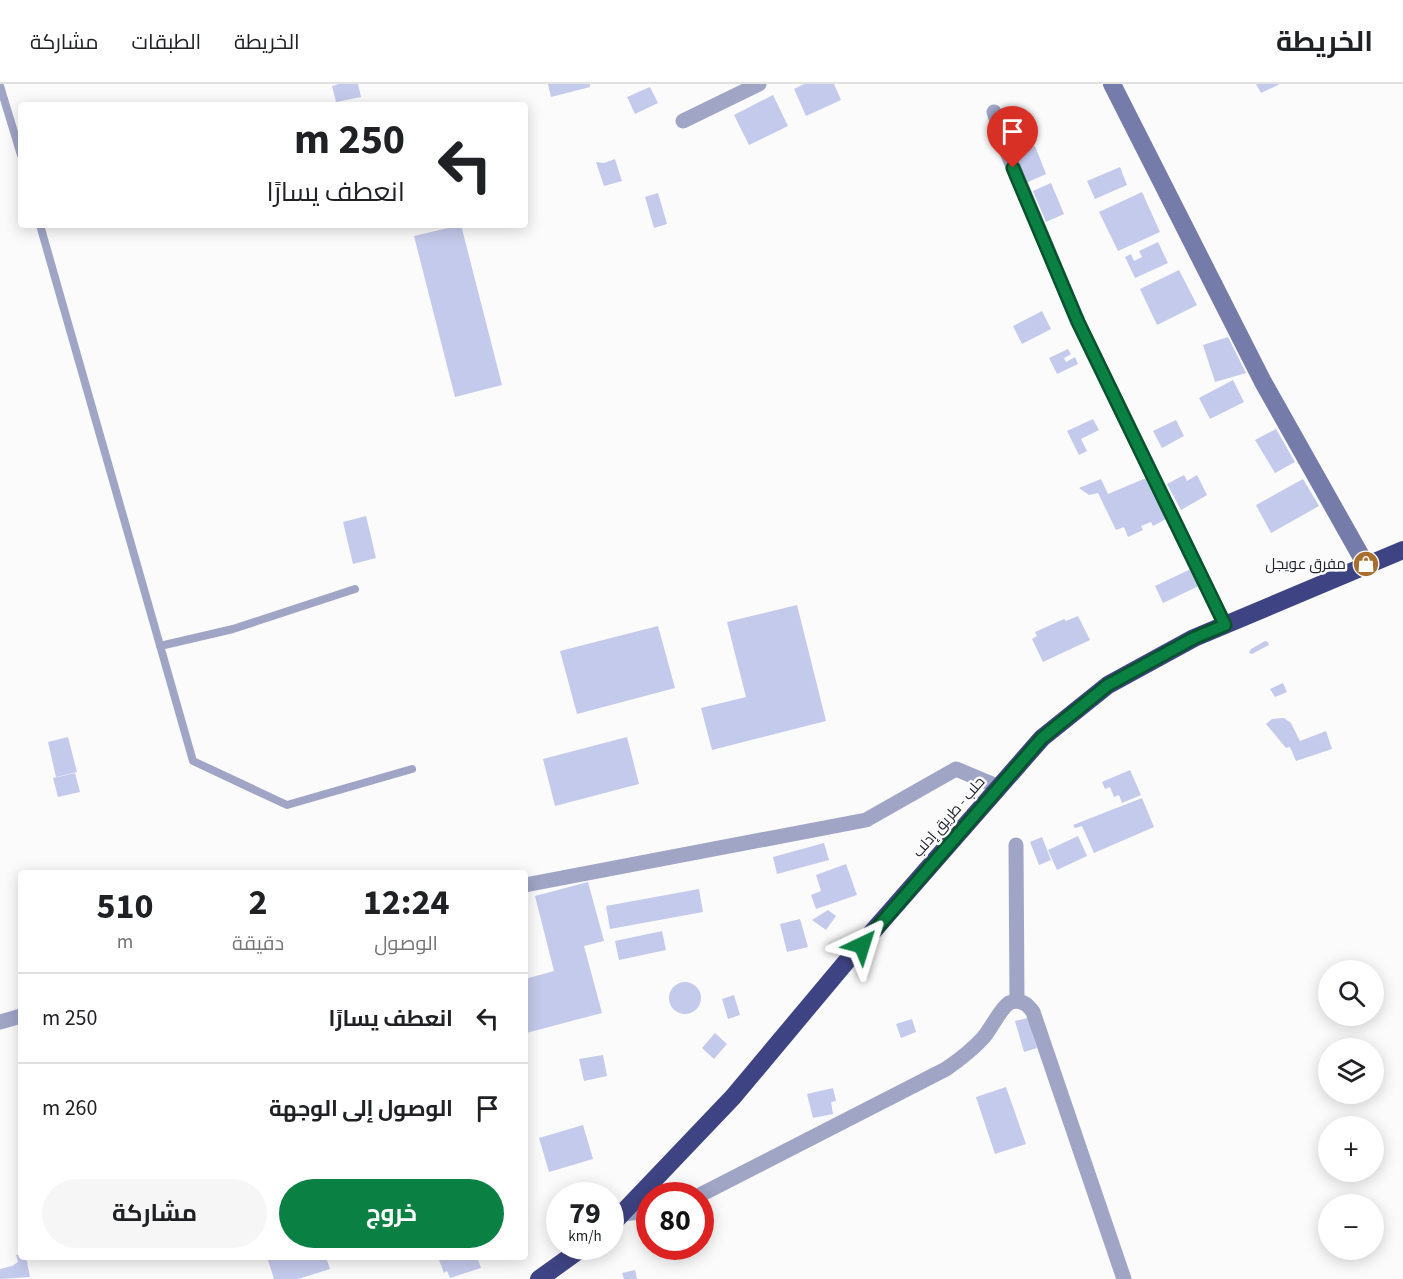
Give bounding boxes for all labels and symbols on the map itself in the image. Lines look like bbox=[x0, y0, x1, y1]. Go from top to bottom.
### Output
pin bbox=[987, 106, 1038, 168]
shop icon: مفرق عويجل bbox=[1351, 549, 1381, 579]
place label: مفرق عويجل bbox=[1265, 554, 1346, 575]
street label: حلب - طريق إدلب bbox=[908, 772, 990, 862]
position arrow bbox=[830, 913, 894, 977]
speed limit sign: 80 bbox=[636, 1182, 714, 1260]

